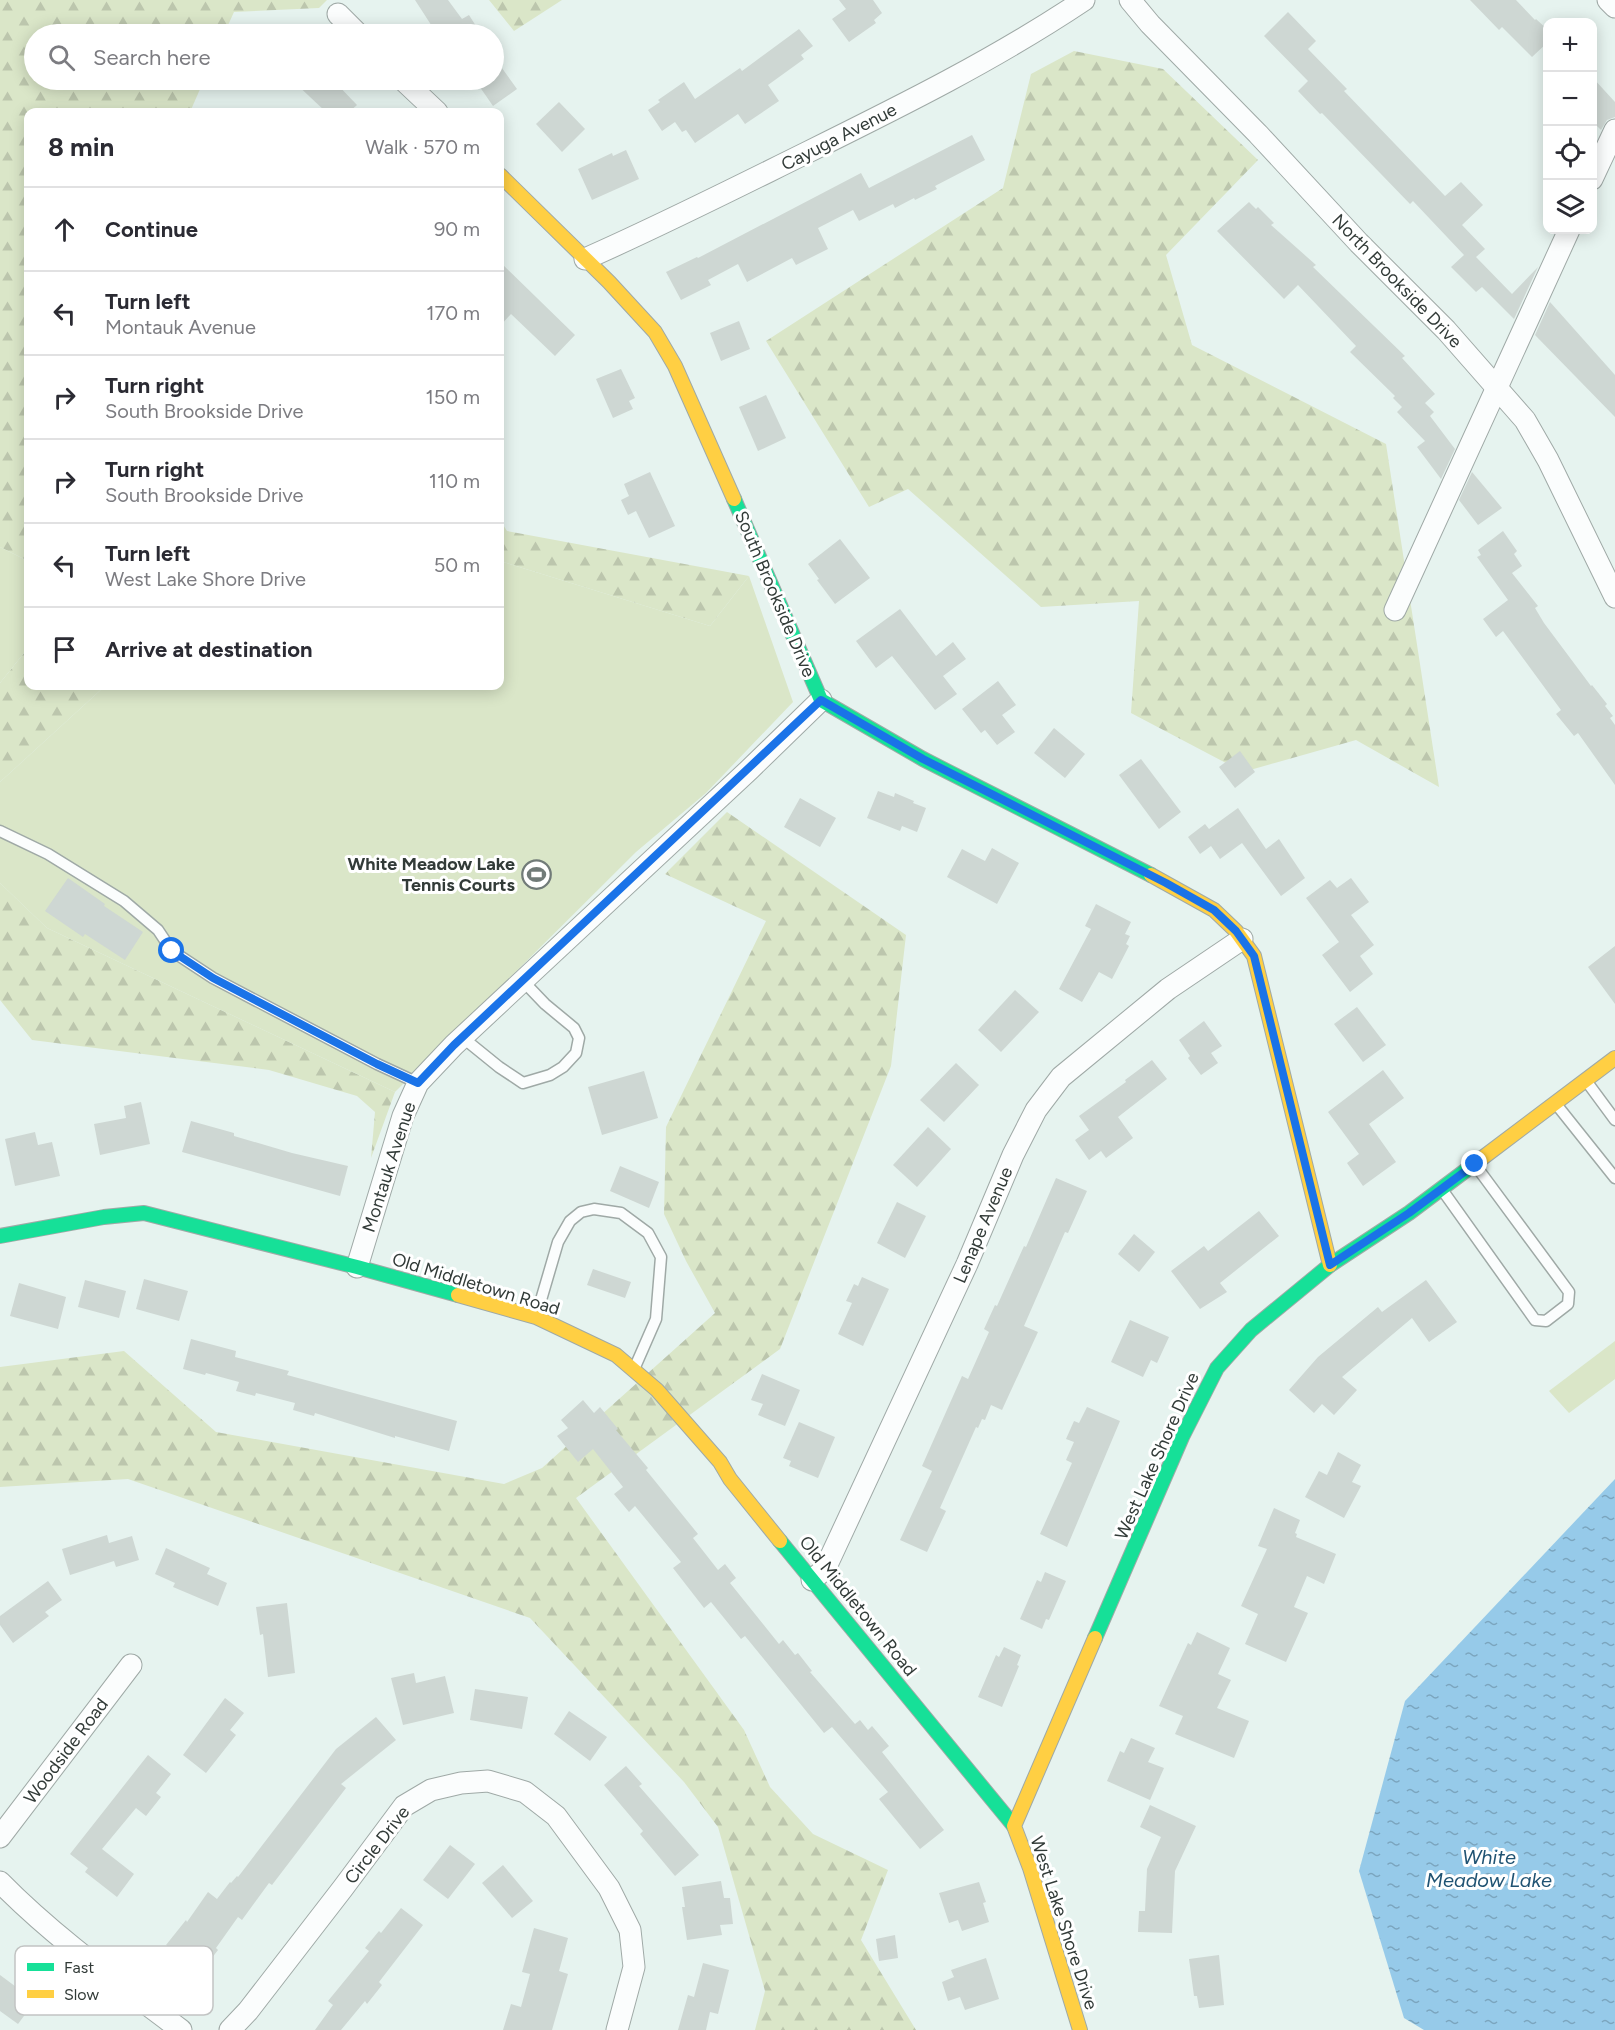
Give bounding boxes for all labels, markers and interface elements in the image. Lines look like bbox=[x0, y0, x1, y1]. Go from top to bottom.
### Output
map controls bbox=[1543, 18, 1597, 234]
button: + bbox=[1543, 18, 1597, 72]
search box bbox=[24, 24, 504, 90]
icon: search bbox=[45, 41, 78, 74]
text: Search here bbox=[93, 44, 211, 71]
button: − bbox=[1543, 72, 1597, 126]
street label: Cayuga Avenue bbox=[778, 98, 901, 176]
button: locate bbox=[1543, 126, 1597, 180]
text: 8 min bbox=[48, 131, 114, 163]
text: Walk · 570 m bbox=[365, 135, 480, 159]
button: layers bbox=[1543, 180, 1597, 234]
street label: North Brookside Drive bbox=[1327, 210, 1467, 353]
icon: ahead bbox=[48, 213, 81, 246]
text: Continue bbox=[105, 216, 198, 243]
text: 90 m bbox=[434, 217, 480, 241]
text: Turn left bbox=[105, 288, 191, 315]
icon: left bbox=[48, 297, 81, 330]
text: 170 m bbox=[426, 301, 480, 325]
text: Montauk Avenue bbox=[105, 315, 256, 339]
text: Turn right bbox=[105, 372, 204, 399]
icon: right bbox=[48, 381, 81, 414]
text: 150 m bbox=[425, 385, 480, 409]
text: South Brookside Drive bbox=[105, 399, 303, 423]
text: Turn right bbox=[105, 456, 204, 483]
icon: right bbox=[48, 465, 81, 498]
text: 110 m bbox=[429, 469, 480, 493]
text: South Brookside Drive bbox=[105, 483, 303, 507]
street label: South Brookside Drive bbox=[730, 508, 820, 681]
text: Turn left bbox=[105, 540, 191, 567]
icon: left bbox=[48, 549, 81, 582]
text: 50 m bbox=[434, 553, 480, 577]
text: West Lake Shore Drive bbox=[105, 567, 306, 591]
icon: arrive bbox=[48, 633, 81, 666]
text: Arrive at destination bbox=[105, 636, 313, 663]
place label: White Meadow Lake Tennis Courts bbox=[347, 853, 516, 896]
sports icon: White Meadow Lake Tennis Courts bbox=[520, 858, 552, 890]
route start bbox=[158, 937, 184, 963]
street label: Montauk Avenue bbox=[358, 1099, 420, 1235]
route end bbox=[1461, 1150, 1487, 1176]
street label: Lenape Avenue bbox=[949, 1163, 1017, 1286]
street label: Old Middletown Road bbox=[389, 1248, 563, 1320]
street label: West Lake Shore Drive bbox=[1110, 1369, 1204, 1543]
street label: Old Middletown Road bbox=[795, 1531, 921, 1681]
street label: Woodside Road bbox=[19, 1694, 113, 1808]
street label: Circle Drive bbox=[340, 1802, 414, 1888]
street label: West Lake Shore Drive bbox=[1026, 1834, 1102, 2013]
water label: White Meadow Lake bbox=[1426, 1845, 1552, 1892]
legend bbox=[15, 1946, 213, 2015]
text: Fast bbox=[64, 1958, 94, 1977]
text: Slow bbox=[64, 1985, 99, 2004]

